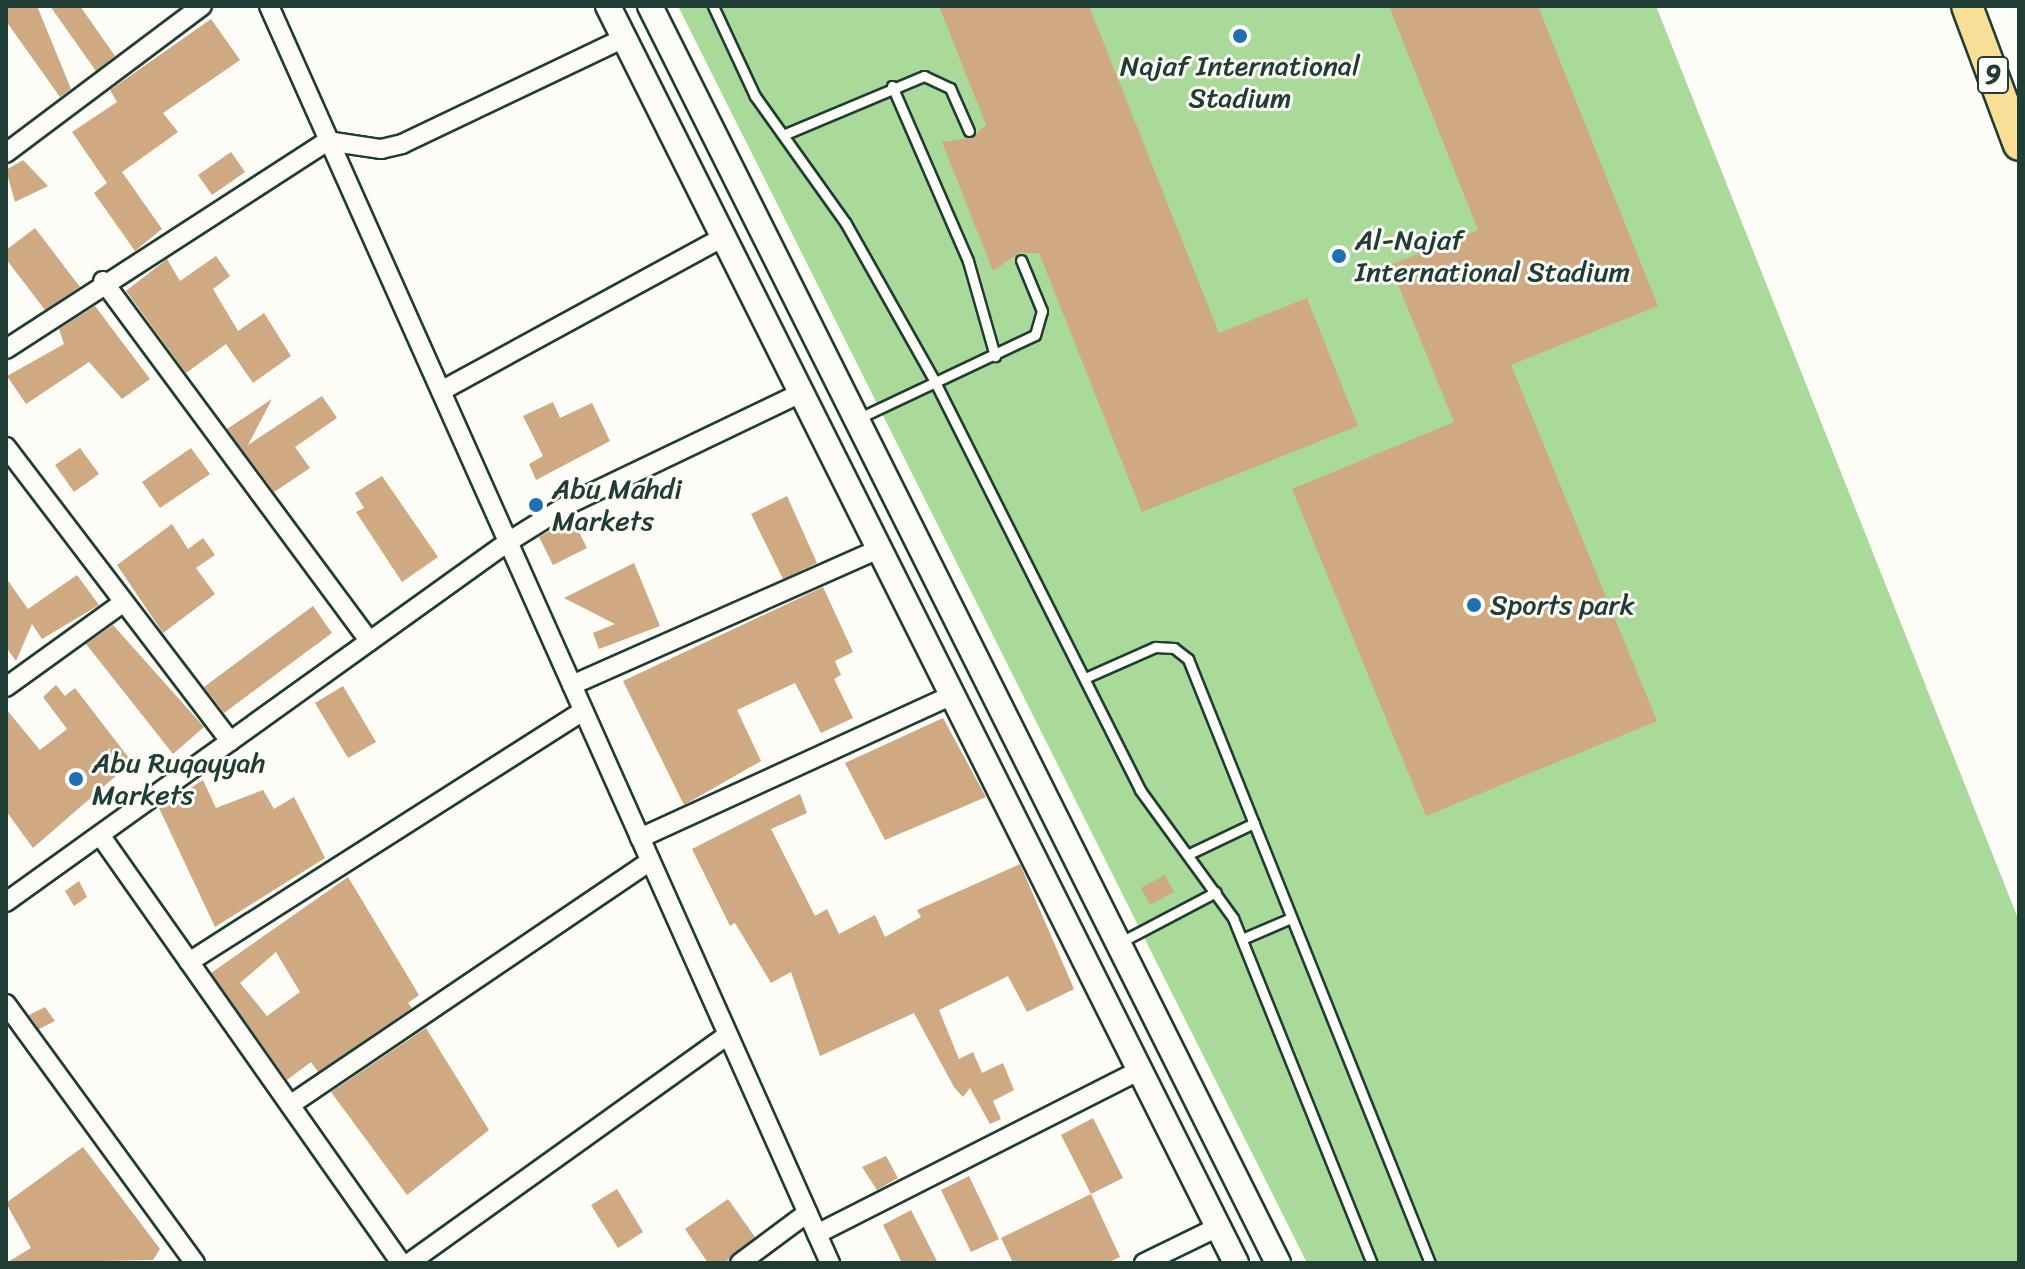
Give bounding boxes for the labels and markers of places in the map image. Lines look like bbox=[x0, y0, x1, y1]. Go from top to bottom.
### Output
marker: Najaf International Stadium bbox=[1231, 27, 1249, 45]
place label: Najaf International Stadium bbox=[1120, 49, 1360, 115]
place label: Al-Najaf International Stadium bbox=[1355, 223, 1630, 289]
marker: Al-Najaf International Stadium bbox=[1330, 247, 1348, 265]
place label: Abu Mahdi Markets bbox=[552, 472, 682, 538]
marker: Abu Mahdi Markets bbox=[527, 496, 545, 514]
place label: Sports park bbox=[1490, 588, 1635, 622]
marker: Sports park bbox=[1465, 596, 1483, 614]
place label: Abu Ruqayyah Markets bbox=[92, 746, 265, 812]
marker: Abu Ruqayyah Markets bbox=[67, 770, 85, 788]

